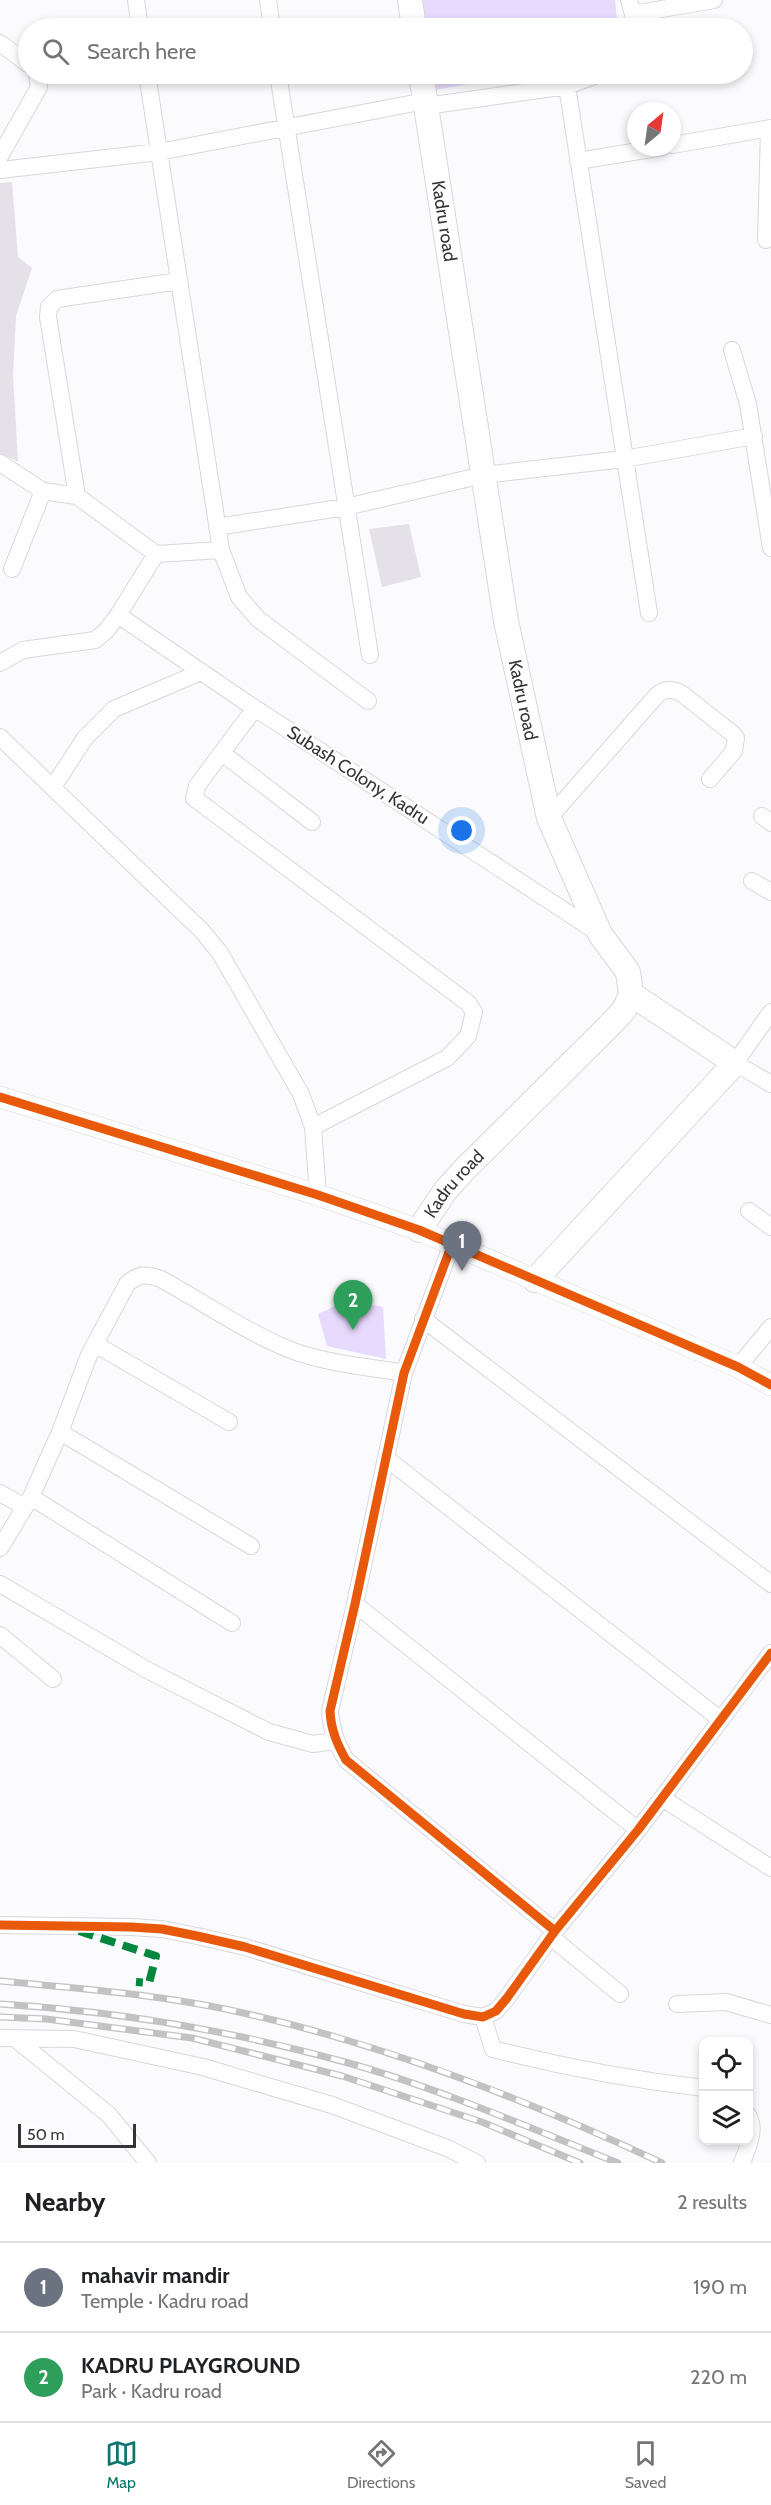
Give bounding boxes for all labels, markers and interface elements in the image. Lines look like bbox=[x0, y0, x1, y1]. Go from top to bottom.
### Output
search box bbox=[18, 18, 753, 84]
icon: search bbox=[39, 35, 72, 68]
text: Search here bbox=[87, 38, 196, 65]
north arrow bbox=[627, 102, 681, 156]
street label: Kadru road bbox=[427, 179, 461, 263]
street label: Kadru road bbox=[504, 658, 542, 742]
street label: Subash Colony, Kadru bbox=[283, 721, 433, 829]
your location bbox=[447, 816, 476, 845]
street label: Kadru road bbox=[419, 1145, 489, 1222]
pin: 1 bbox=[442, 1222, 482, 1271]
pin: 2 bbox=[334, 1280, 372, 1330]
map controls bbox=[699, 2037, 753, 2145]
button: locate bbox=[699, 2037, 753, 2091]
button: layers bbox=[699, 2091, 753, 2145]
scale bar bbox=[18, 2121, 136, 2148]
text: 50 m bbox=[27, 2125, 64, 2144]
text: Nearby bbox=[24, 2186, 105, 2218]
text: 2 results bbox=[677, 2190, 747, 2214]
text: mahavir mandir bbox=[81, 2262, 229, 2289]
text: 1 bbox=[40, 2275, 47, 2299]
text: 190 m bbox=[693, 2275, 747, 2299]
text: Temple · Kadru road bbox=[81, 2289, 249, 2313]
text: KADRU PLAYGROUND bbox=[81, 2352, 300, 2379]
text: 2 bbox=[38, 2365, 49, 2389]
text: 220 m bbox=[690, 2365, 747, 2389]
text: Park · Kadru road bbox=[81, 2379, 222, 2403]
tab: Map bbox=[105, 2437, 138, 2492]
tab: Directions bbox=[347, 2437, 415, 2492]
tab: Saved bbox=[625, 2437, 666, 2492]

